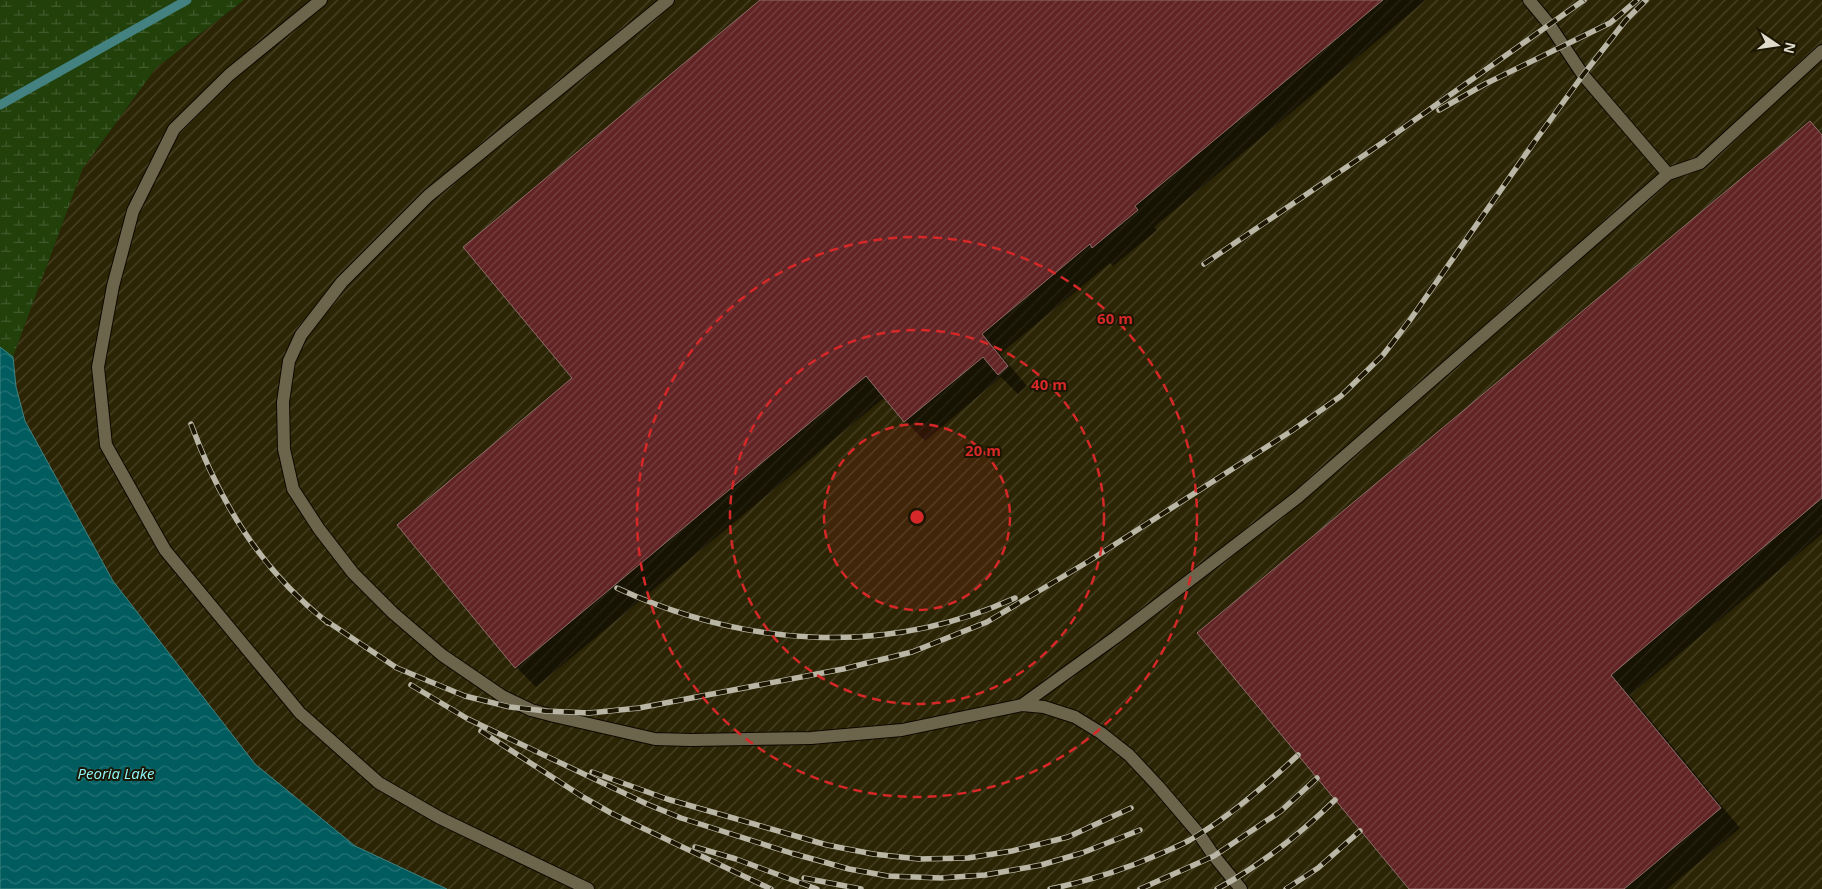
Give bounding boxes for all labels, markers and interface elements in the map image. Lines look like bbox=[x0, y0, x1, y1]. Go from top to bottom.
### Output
north arrow bbox=[1752, 20, 1802, 70]
text: N bbox=[1780, 40, 1801, 56]
text: 60 m bbox=[1097, 308, 1133, 328]
text: 40 m bbox=[1031, 374, 1067, 394]
text: 20 m bbox=[965, 440, 1001, 460]
centre of rings bbox=[908, 508, 926, 526]
water label: Peoria Lake bbox=[78, 763, 155, 783]

